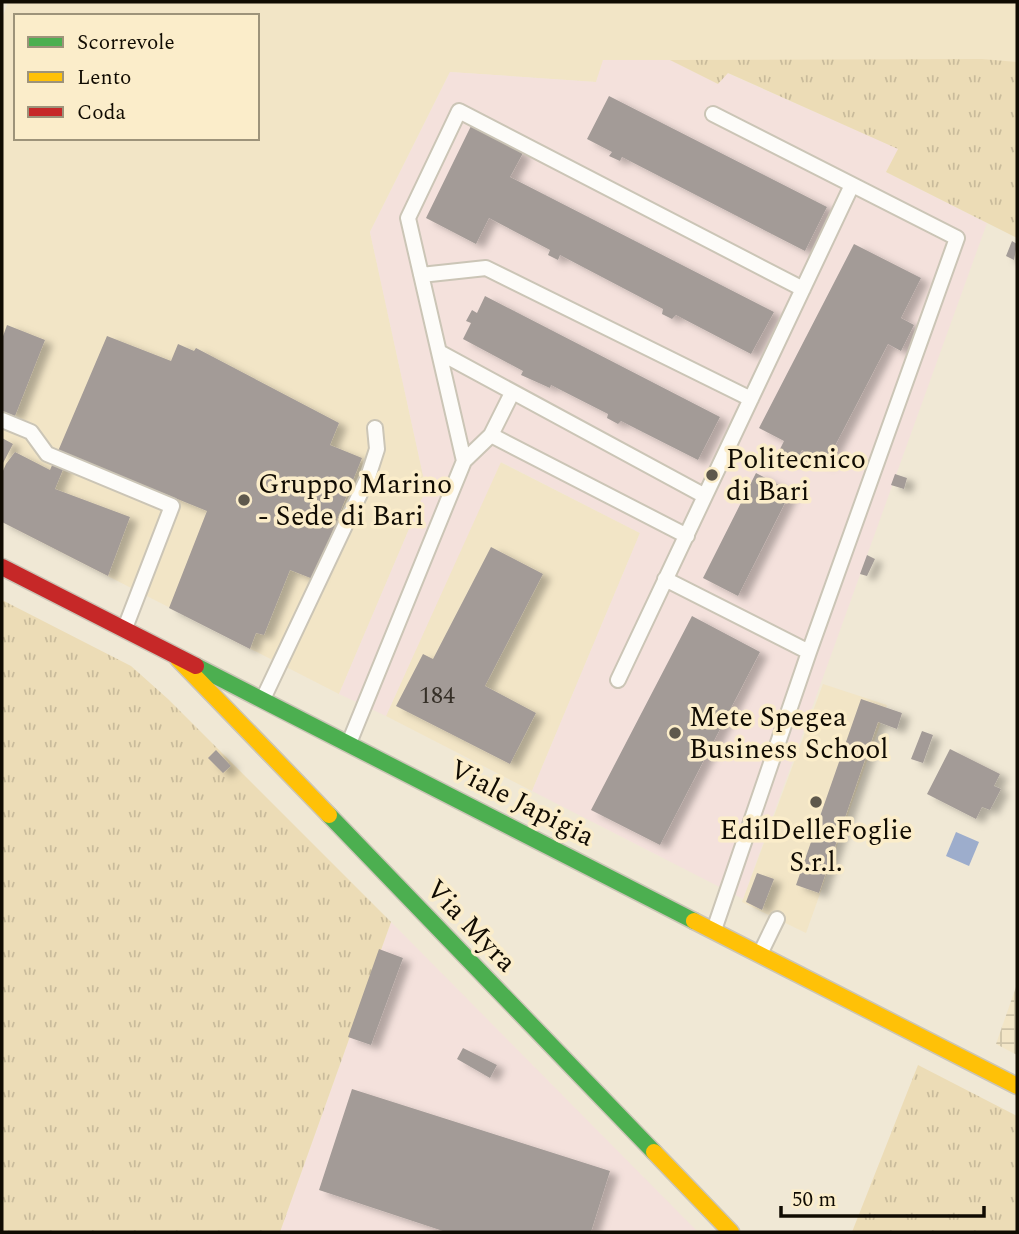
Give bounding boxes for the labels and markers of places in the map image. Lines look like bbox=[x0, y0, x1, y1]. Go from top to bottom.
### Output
place label: Politecnico di Bari bbox=[726, 438, 866, 513]
place label: Gruppo Marino - Sede di Bari bbox=[258, 463, 452, 538]
marker: Politecnico di Bari bbox=[704, 467, 720, 483]
marker: Gruppo Marino - Sede di Bari bbox=[236, 492, 252, 508]
place label: Mete Spegea Business School bbox=[689, 696, 889, 771]
marker: Mete Spegea Business School bbox=[667, 725, 683, 741]
marker: EdilDelleFoglie S.r.l. bbox=[808, 794, 824, 810]
place label: EdilDelleFoglie S.r.l. bbox=[719, 809, 913, 884]

